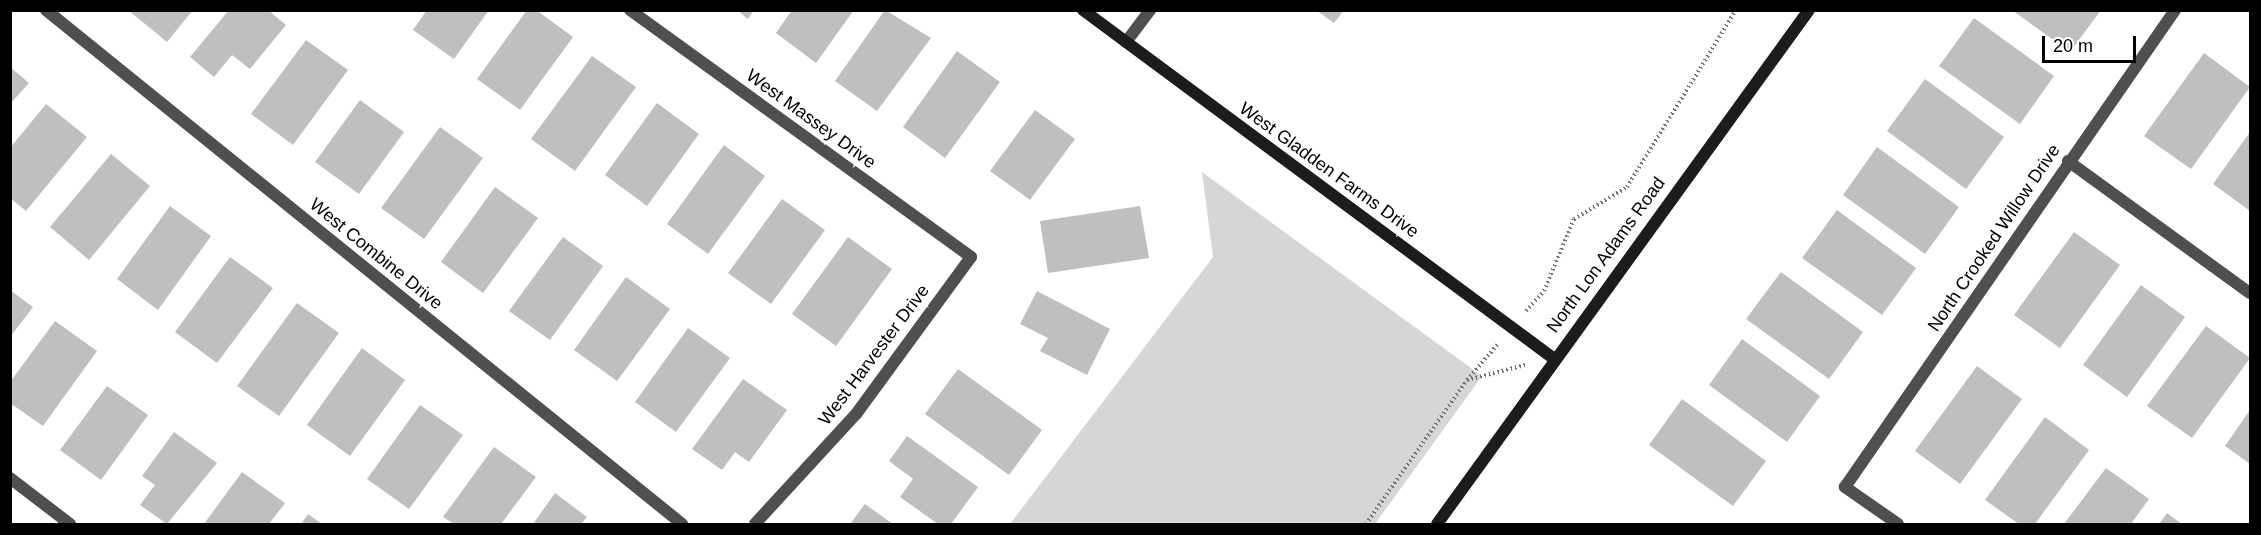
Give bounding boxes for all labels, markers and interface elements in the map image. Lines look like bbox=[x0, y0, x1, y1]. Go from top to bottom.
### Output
scale bar bbox=[2045, 24, 2140, 62]
text: 20 m bbox=[2053, 36, 2093, 56]
street label: West Massey Drive bbox=[742, 65, 880, 173]
street label: West Gladden Farms Drive bbox=[1235, 98, 1423, 242]
street label: North Crooked Willow Drive bbox=[1923, 140, 2065, 336]
street label: North Lon Adams Road bbox=[1542, 173, 1670, 337]
street label: West Combine Drive bbox=[305, 194, 447, 314]
street label: West Harvester Drive bbox=[814, 280, 934, 430]

